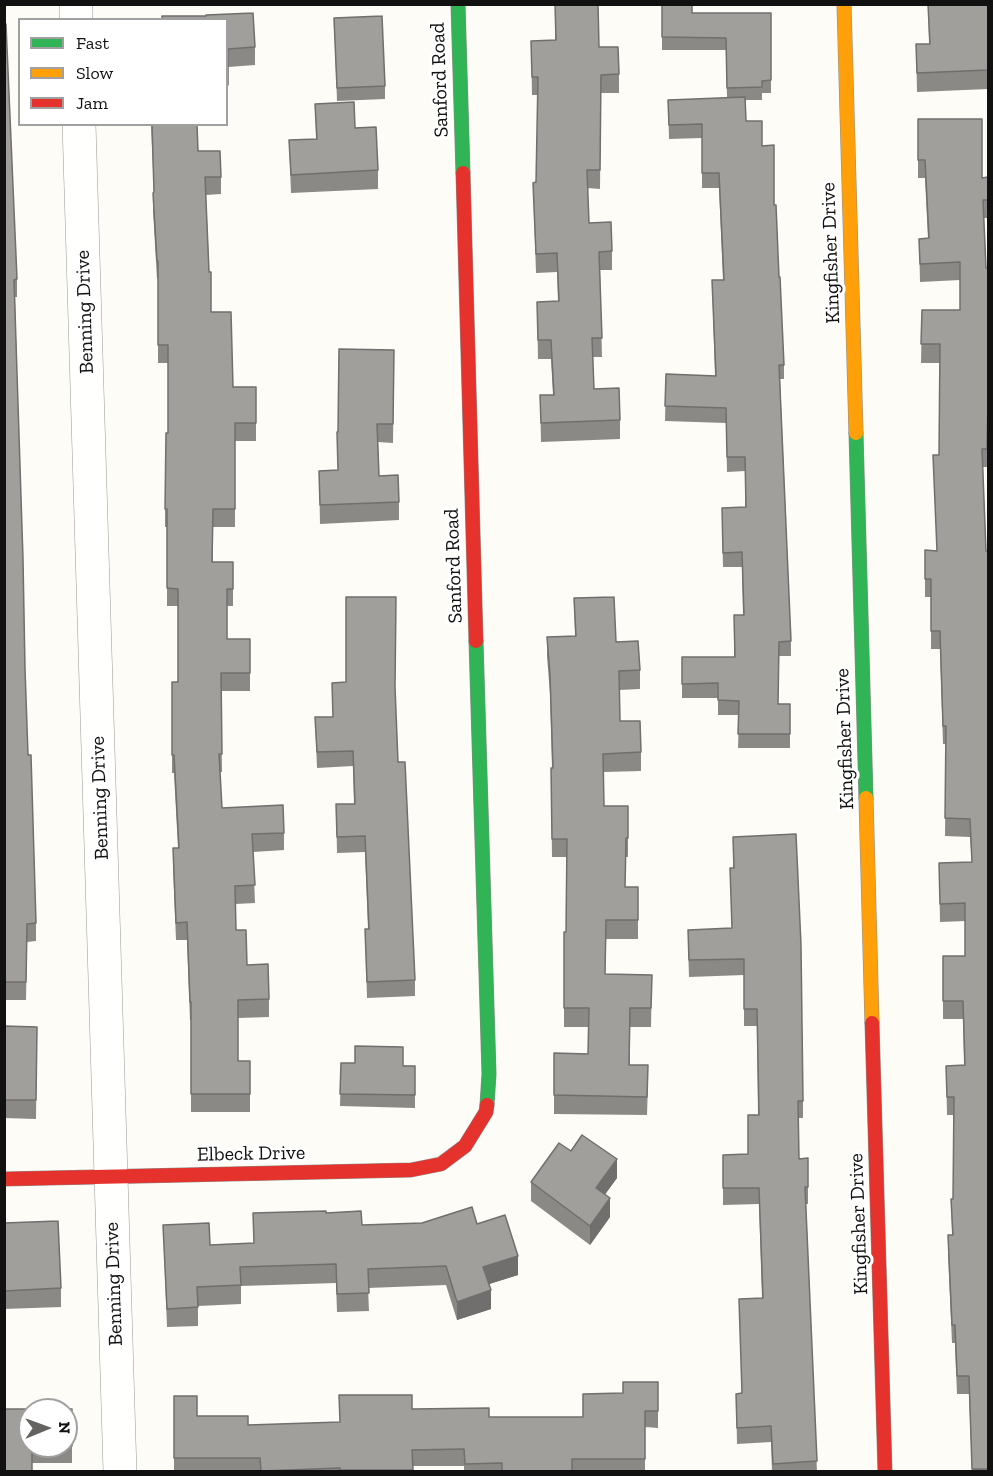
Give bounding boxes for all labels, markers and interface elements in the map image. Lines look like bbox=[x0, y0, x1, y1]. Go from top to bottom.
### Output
legend bbox=[18, 18, 228, 126]
street label: Sanford Road bbox=[426, 22, 454, 138]
text: Fast bbox=[76, 32, 109, 54]
text: Slow bbox=[76, 62, 113, 84]
text: Jam bbox=[76, 92, 108, 114]
street label: Kingfisher Drive bbox=[817, 182, 845, 324]
street label: Benning Drive bbox=[71, 250, 99, 374]
street label: Sanford Road bbox=[440, 508, 468, 624]
street label: Kingfisher Drive bbox=[831, 668, 859, 810]
street label: Benning Drive bbox=[86, 736, 114, 860]
street label: Elbeck Drive bbox=[197, 1141, 305, 1167]
street label: Kingfisher Drive bbox=[845, 1153, 873, 1295]
street label: Benning Drive bbox=[100, 1222, 128, 1346]
north arrow bbox=[18, 1398, 78, 1458]
text: N bbox=[55, 1421, 74, 1434]

